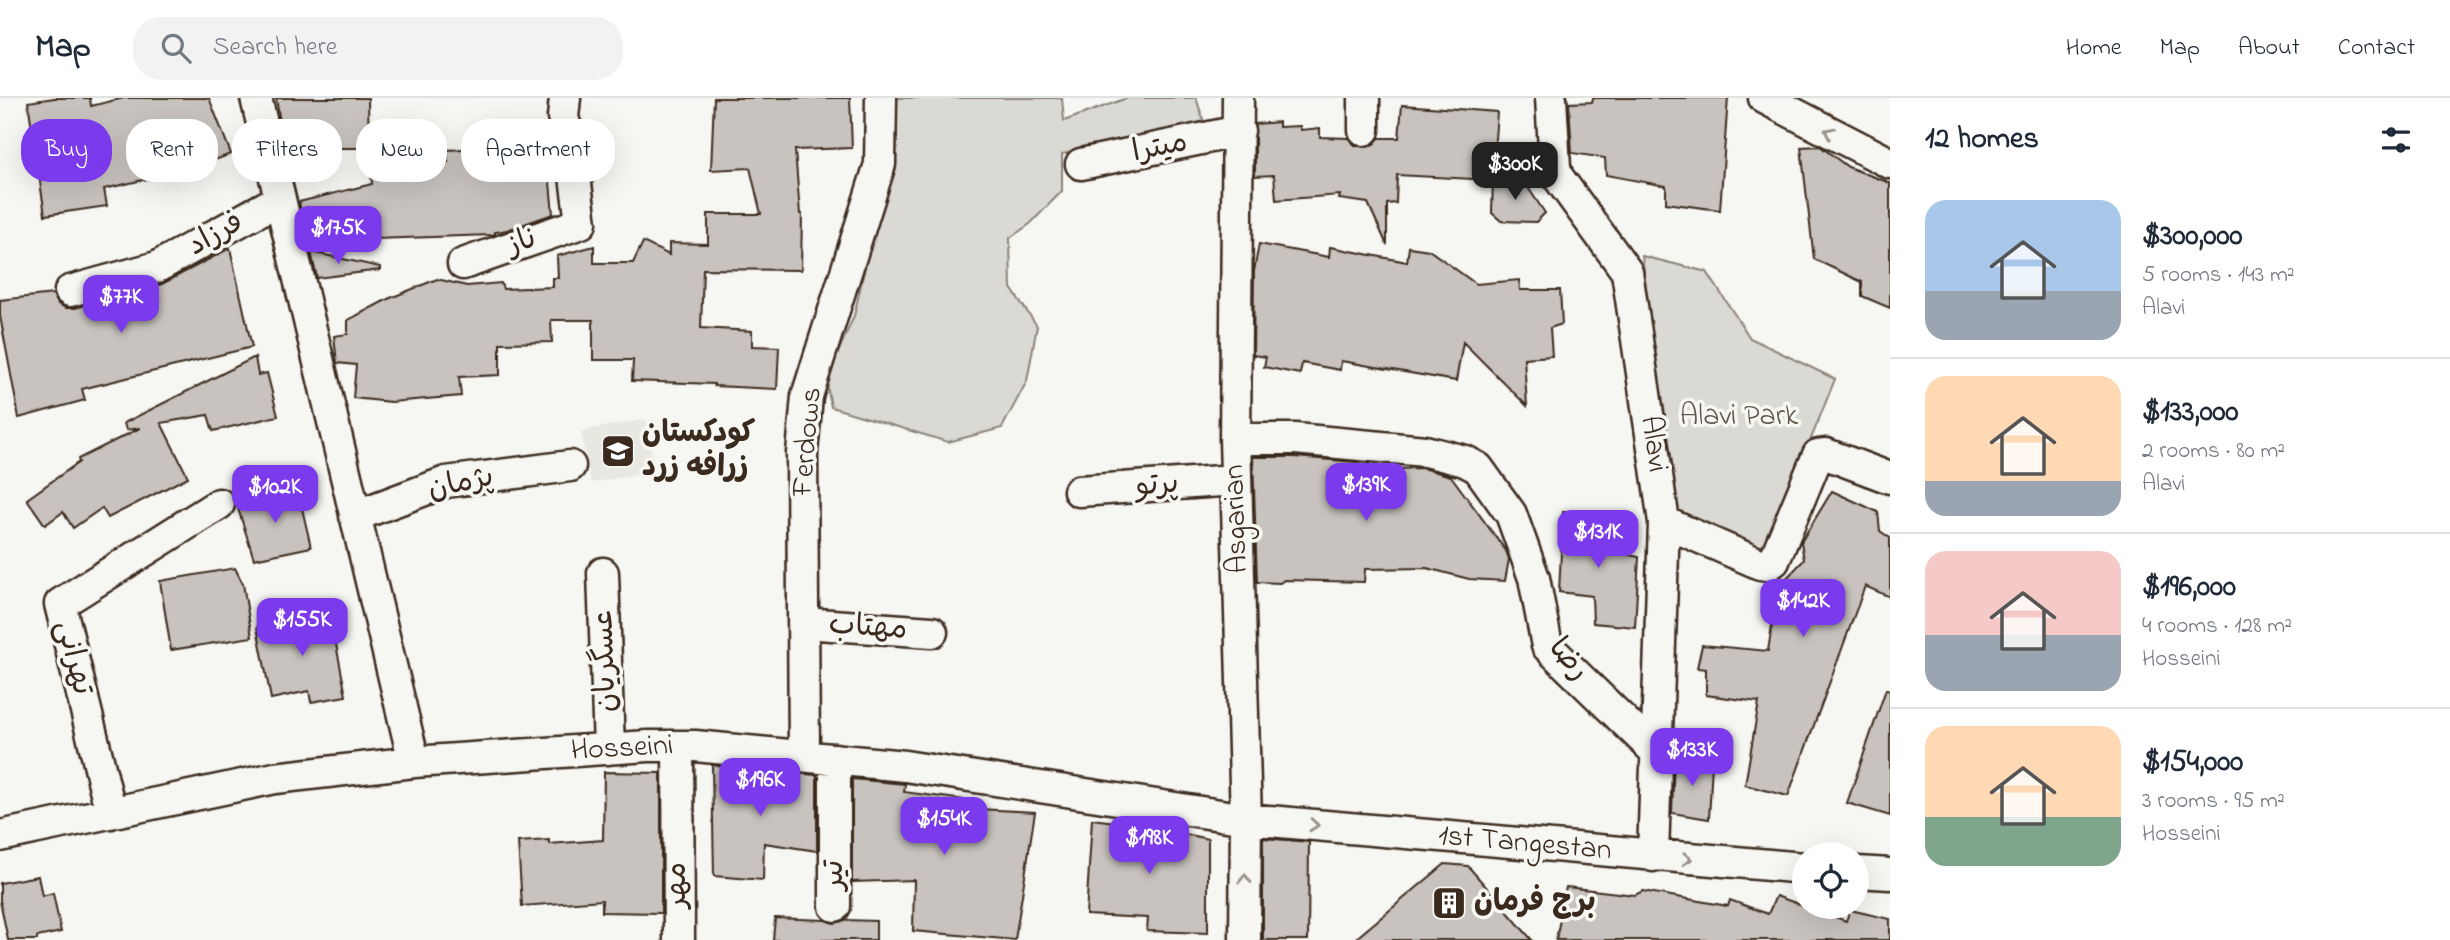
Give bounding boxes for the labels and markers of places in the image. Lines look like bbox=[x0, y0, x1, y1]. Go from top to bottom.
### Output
pin: $300K bbox=[1466, 142, 1564, 202]
pin: $175K bbox=[289, 206, 387, 266]
pin: $77K bbox=[80, 275, 162, 335]
place label: کودکستان زرافه زرد bbox=[642, 412, 756, 490]
school or university icon: کودکستان زرافه زرد bbox=[599, 432, 637, 470]
pin: $139K bbox=[1317, 464, 1415, 523]
pin: $102K bbox=[226, 466, 324, 525]
pin: $131K bbox=[1549, 510, 1647, 570]
pin: $142K bbox=[1754, 580, 1852, 639]
pin: $155K bbox=[253, 598, 351, 658]
pin: $133K bbox=[1643, 728, 1741, 788]
pin: $196K bbox=[711, 758, 809, 818]
pin: $154K bbox=[895, 798, 993, 857]
pin: $198K bbox=[1100, 816, 1198, 876]
place label: برج فرمان bbox=[1474, 881, 1596, 925]
building icon: برج فرمان bbox=[1430, 884, 1468, 922]

